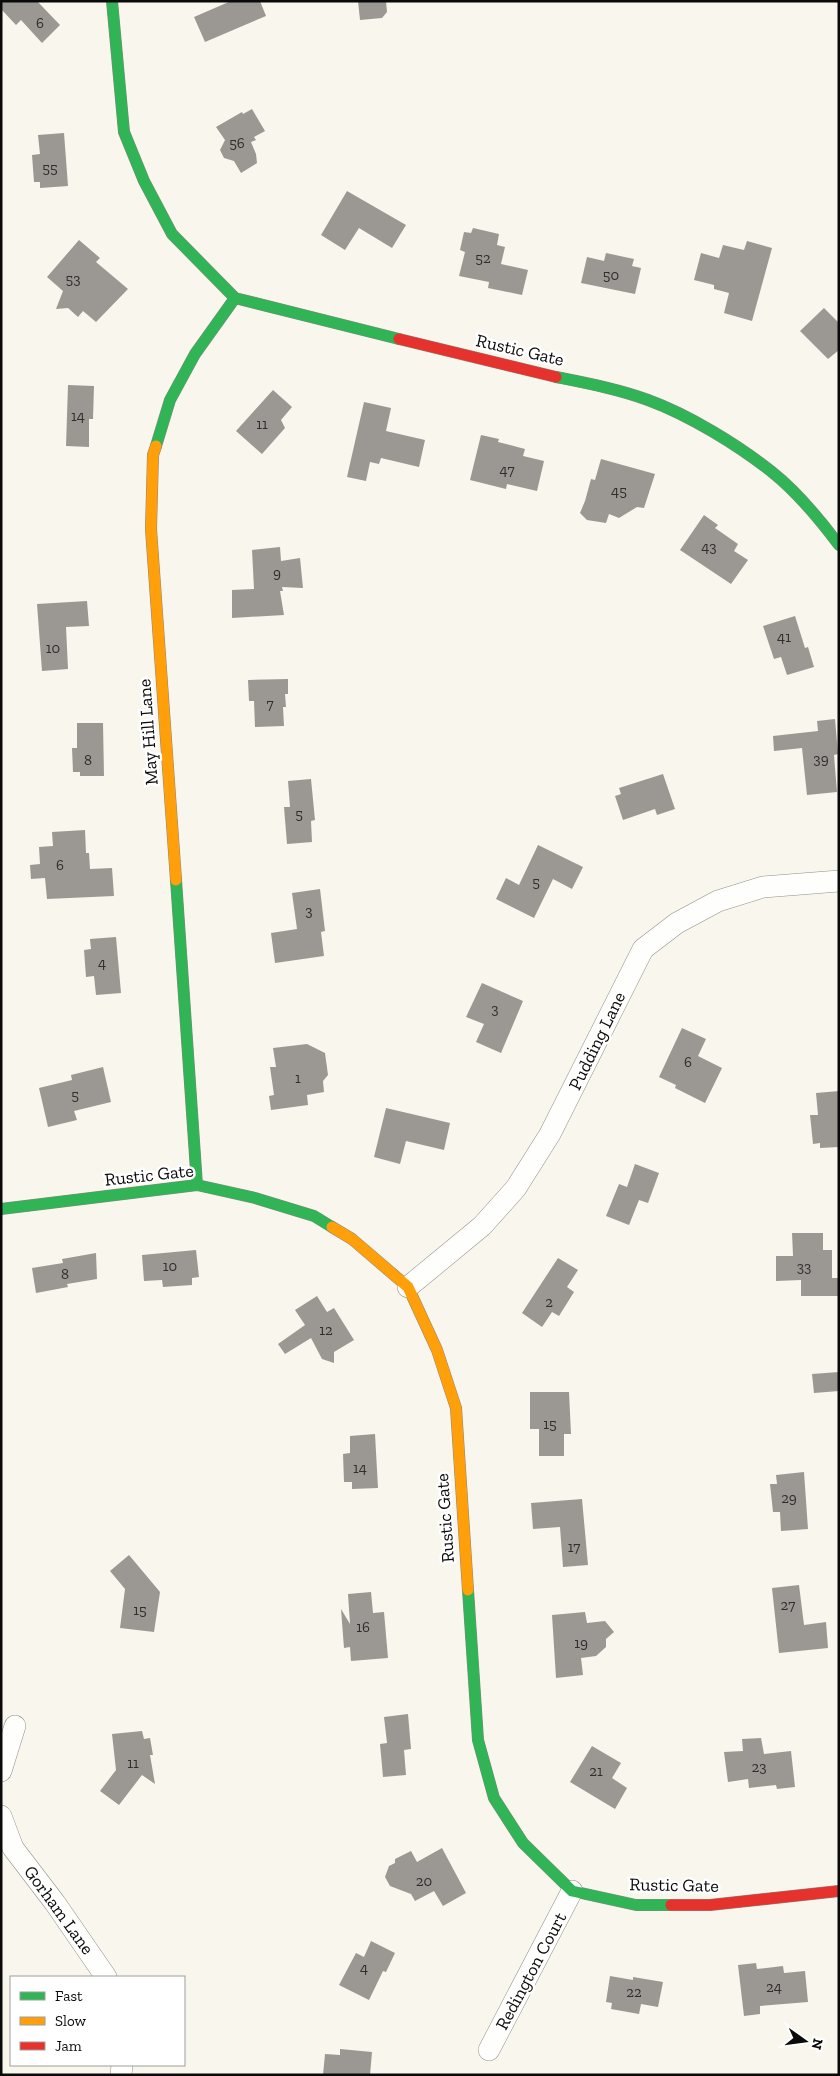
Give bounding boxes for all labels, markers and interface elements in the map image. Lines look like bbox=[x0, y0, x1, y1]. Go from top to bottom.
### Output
house number: 6 bbox=[36, 14, 44, 32]
house number: 56 bbox=[229, 134, 245, 152]
house number: 55 bbox=[42, 159, 58, 177]
house number: 52 bbox=[475, 249, 491, 267]
house number: 50 bbox=[603, 266, 619, 284]
house number: 53 bbox=[65, 270, 81, 288]
street label: Rustic Gate bbox=[474, 329, 566, 371]
house number: 14 bbox=[71, 407, 85, 425]
house number: 11 bbox=[256, 415, 268, 433]
house number: 47 bbox=[500, 461, 514, 479]
house number: 45 bbox=[611, 482, 627, 500]
house number: 43 bbox=[701, 538, 717, 556]
house number: 9 bbox=[273, 564, 281, 582]
house number: 41 bbox=[777, 628, 791, 646]
house number: 10 bbox=[46, 639, 60, 657]
street label: May Hill Lane bbox=[133, 678, 163, 786]
house number: 7 bbox=[266, 695, 274, 713]
house number: 39 bbox=[813, 750, 829, 768]
house number: 8 bbox=[84, 751, 92, 769]
house number: 5 bbox=[295, 805, 303, 823]
house number: 6 bbox=[56, 856, 64, 874]
house number: 5 bbox=[532, 873, 540, 891]
house number: 3 bbox=[305, 902, 313, 920]
house number: 4 bbox=[98, 954, 106, 972]
street label: Pudding Lane bbox=[564, 988, 630, 1094]
house number: 3 bbox=[491, 1000, 499, 1018]
house number: 6 bbox=[684, 1053, 692, 1071]
house number: 1 bbox=[295, 1069, 301, 1087]
house number: 5 bbox=[71, 1086, 79, 1104]
street label: Rustic Gate bbox=[103, 1159, 195, 1191]
house number: 10 bbox=[163, 1257, 177, 1275]
house number: 33 bbox=[797, 1258, 811, 1276]
house number: 8 bbox=[61, 1265, 69, 1283]
house number: 2 bbox=[545, 1293, 553, 1311]
house number: 12 bbox=[319, 1321, 333, 1339]
house number: 15 bbox=[543, 1415, 557, 1433]
house number: 14 bbox=[353, 1459, 367, 1477]
street label: Rustic Gate bbox=[431, 1473, 459, 1563]
house number: 29 bbox=[781, 1489, 797, 1507]
house number: 17 bbox=[568, 1538, 580, 1556]
house number: 27 bbox=[781, 1596, 795, 1614]
house number: 15 bbox=[133, 1601, 147, 1619]
house number: 16 bbox=[356, 1618, 370, 1636]
house number: 19 bbox=[574, 1634, 588, 1652]
house number: 11 bbox=[127, 1754, 139, 1772]
house number: 23 bbox=[751, 1758, 767, 1776]
house number: 21 bbox=[589, 1762, 603, 1780]
street label: Gorham Lane bbox=[19, 1861, 99, 1959]
house number: 20 bbox=[416, 1872, 432, 1890]
street label: Rustic Gate bbox=[629, 1873, 719, 1897]
street label: Redington Court bbox=[491, 1908, 571, 2034]
house number: 4 bbox=[360, 1959, 368, 1977]
legend bbox=[10, 1976, 185, 2066]
house number: 24 bbox=[766, 1978, 782, 1996]
house number: 22 bbox=[626, 1983, 642, 2001]
text: Fast bbox=[55, 1987, 83, 2005]
text: Slow bbox=[55, 2012, 87, 2030]
north arrow bbox=[780, 2016, 830, 2066]
text: Jam bbox=[55, 2037, 82, 2055]
text: N bbox=[808, 2037, 827, 2052]

